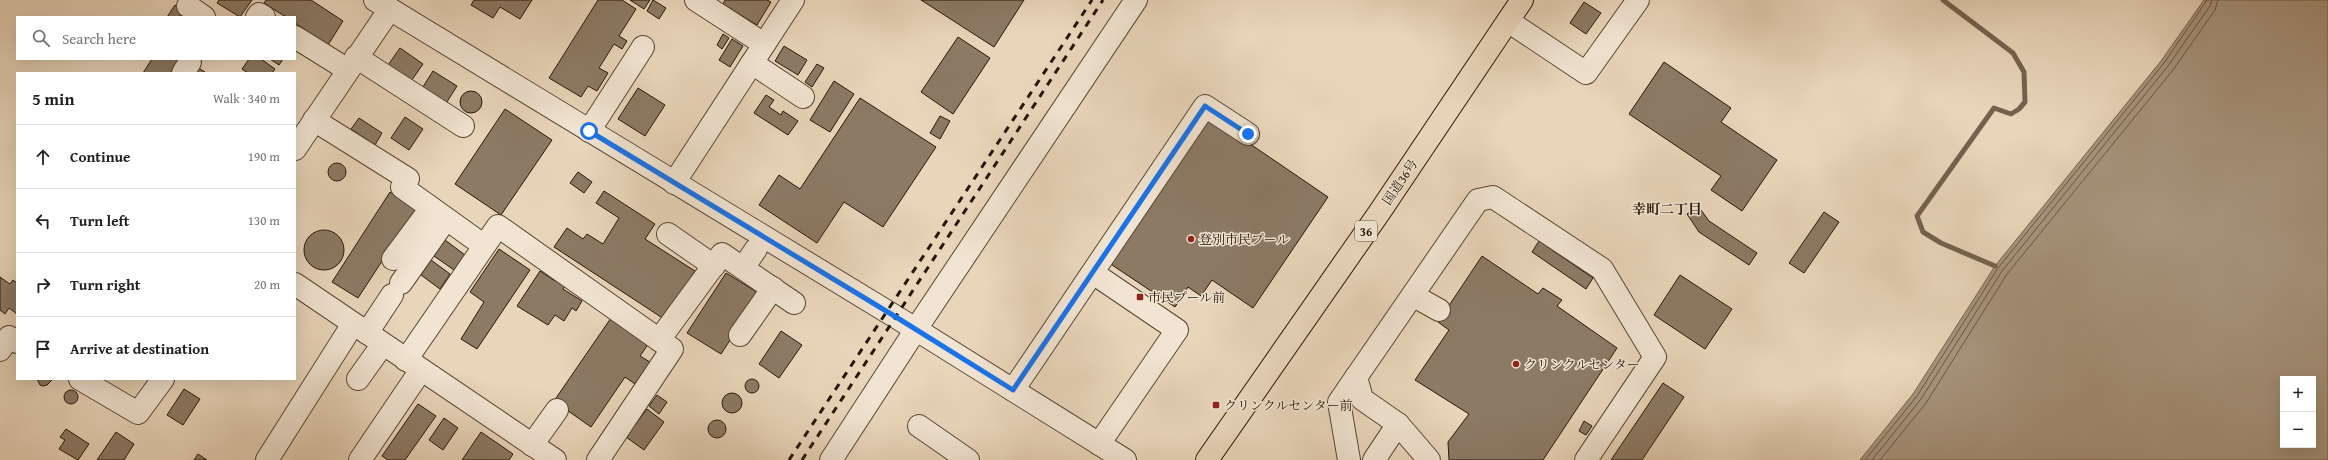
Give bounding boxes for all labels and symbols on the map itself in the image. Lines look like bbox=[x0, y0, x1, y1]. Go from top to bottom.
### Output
route start bbox=[580, 122, 598, 140]
route end bbox=[1239, 125, 1257, 143]
street label: 国道36号 bbox=[1378, 155, 1422, 209]
district label: 幸町二丁目 bbox=[1632, 199, 1702, 219]
road number: 36 bbox=[1355, 221, 1377, 241]
place label: 登別市民プール bbox=[1199, 230, 1289, 249]
marker: 登別市民プール bbox=[1186, 234, 1196, 244]
place label: 市民プール前 bbox=[1148, 288, 1225, 307]
marker: 市民プール前 bbox=[1135, 292, 1145, 302]
place label: クリンクルセンター bbox=[1524, 355, 1640, 374]
marker: クリンクルセンター bbox=[1511, 359, 1521, 369]
place label: クリンクルセンター前 bbox=[1224, 396, 1353, 415]
marker: クリンクルセンター前 bbox=[1211, 400, 1221, 410]

